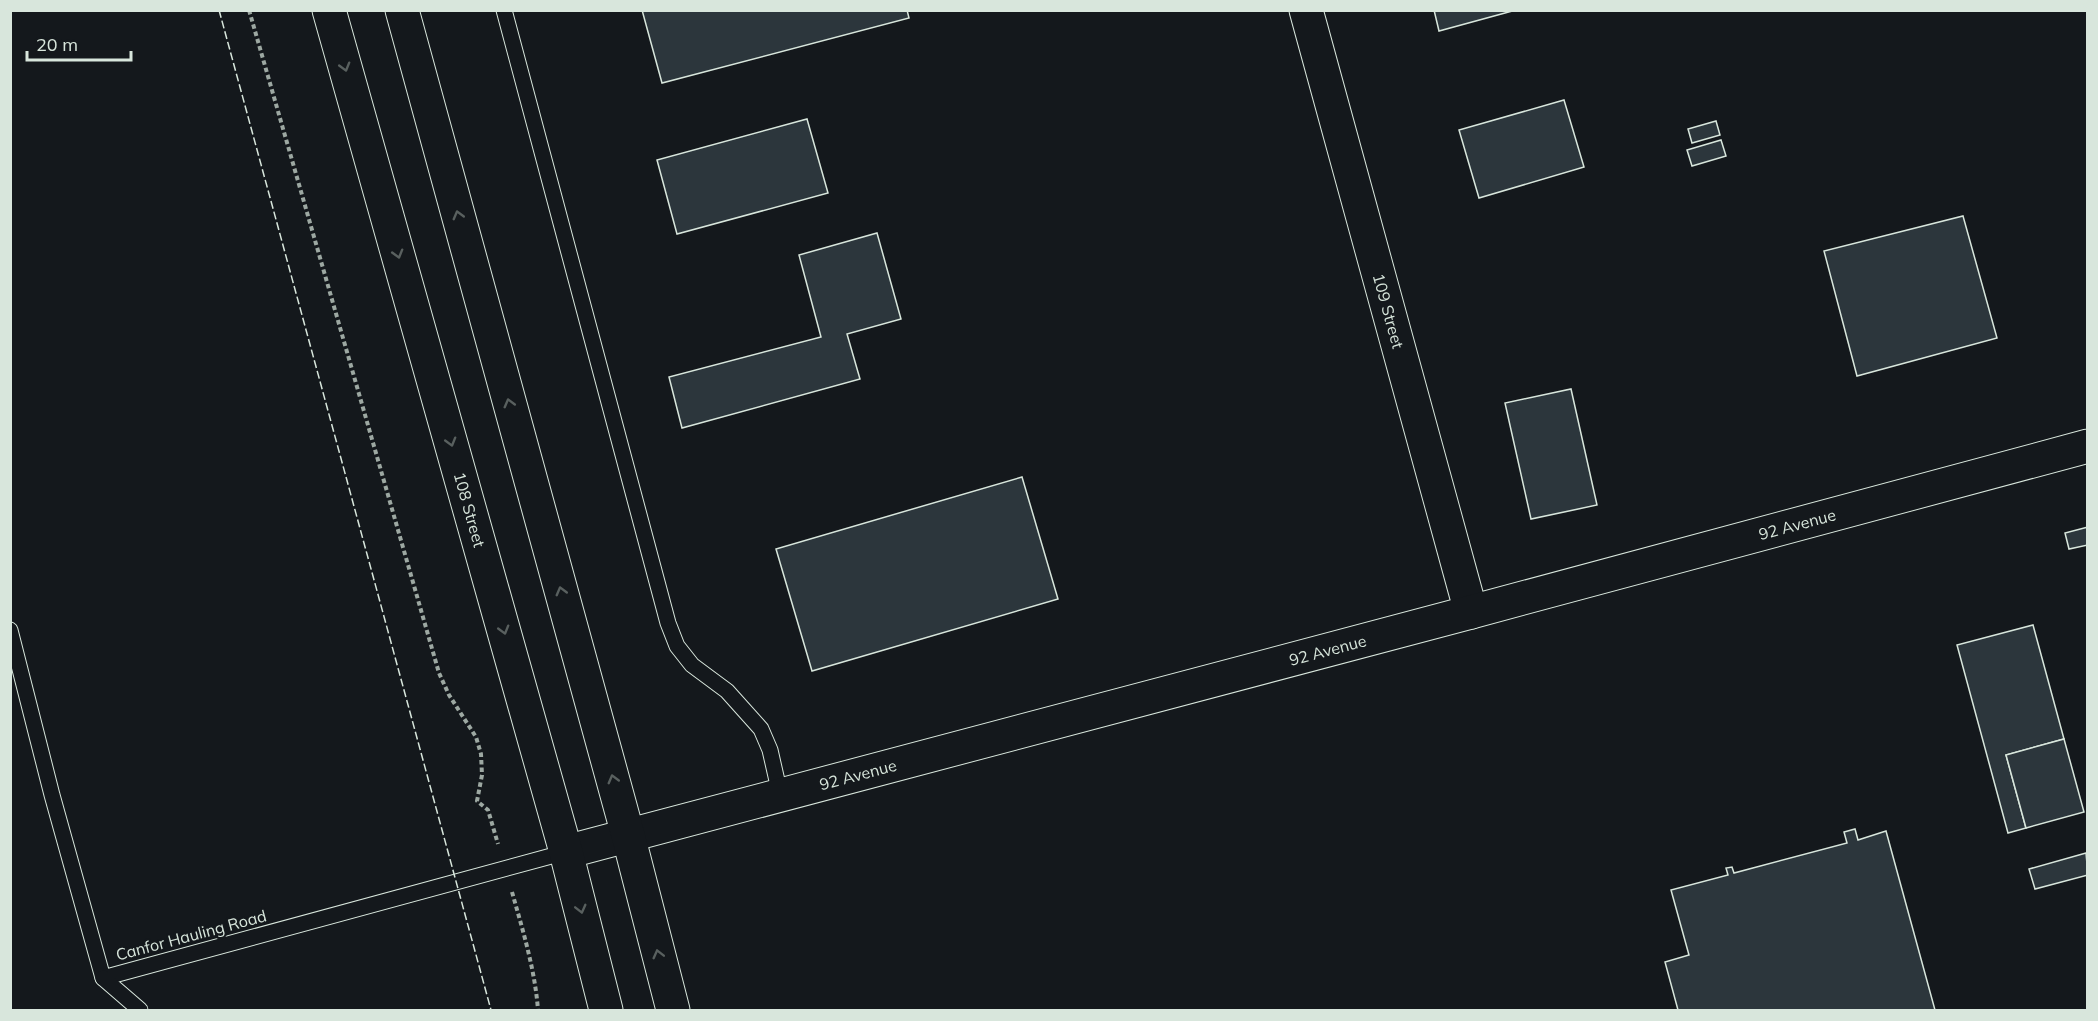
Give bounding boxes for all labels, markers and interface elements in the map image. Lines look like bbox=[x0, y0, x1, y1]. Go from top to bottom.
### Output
scale bar bbox=[27, 24, 130, 62]
text: 20 m bbox=[36, 33, 78, 56]
one-way arrow bbox=[338, 61, 350, 72]
one-way arrow bbox=[453, 210, 465, 221]
one-way arrow bbox=[391, 249, 403, 259]
street label: 109 Street bbox=[1369, 271, 1408, 351]
one-way arrow bbox=[504, 398, 517, 408]
one-way arrow bbox=[444, 436, 456, 447]
street label: 108 Street bbox=[450, 470, 490, 550]
street label: 92 Avenue bbox=[1756, 504, 1838, 544]
one-way arrow bbox=[556, 586, 568, 597]
one-way arrow bbox=[497, 624, 509, 635]
street label: 92 Avenue bbox=[1287, 630, 1369, 670]
street label: 92 Avenue bbox=[817, 755, 899, 794]
one-way arrow bbox=[607, 774, 620, 784]
one-way arrow bbox=[573, 903, 586, 913]
street label: Canfor Hauling Road bbox=[114, 905, 268, 965]
one-way arrow bbox=[653, 949, 666, 959]

